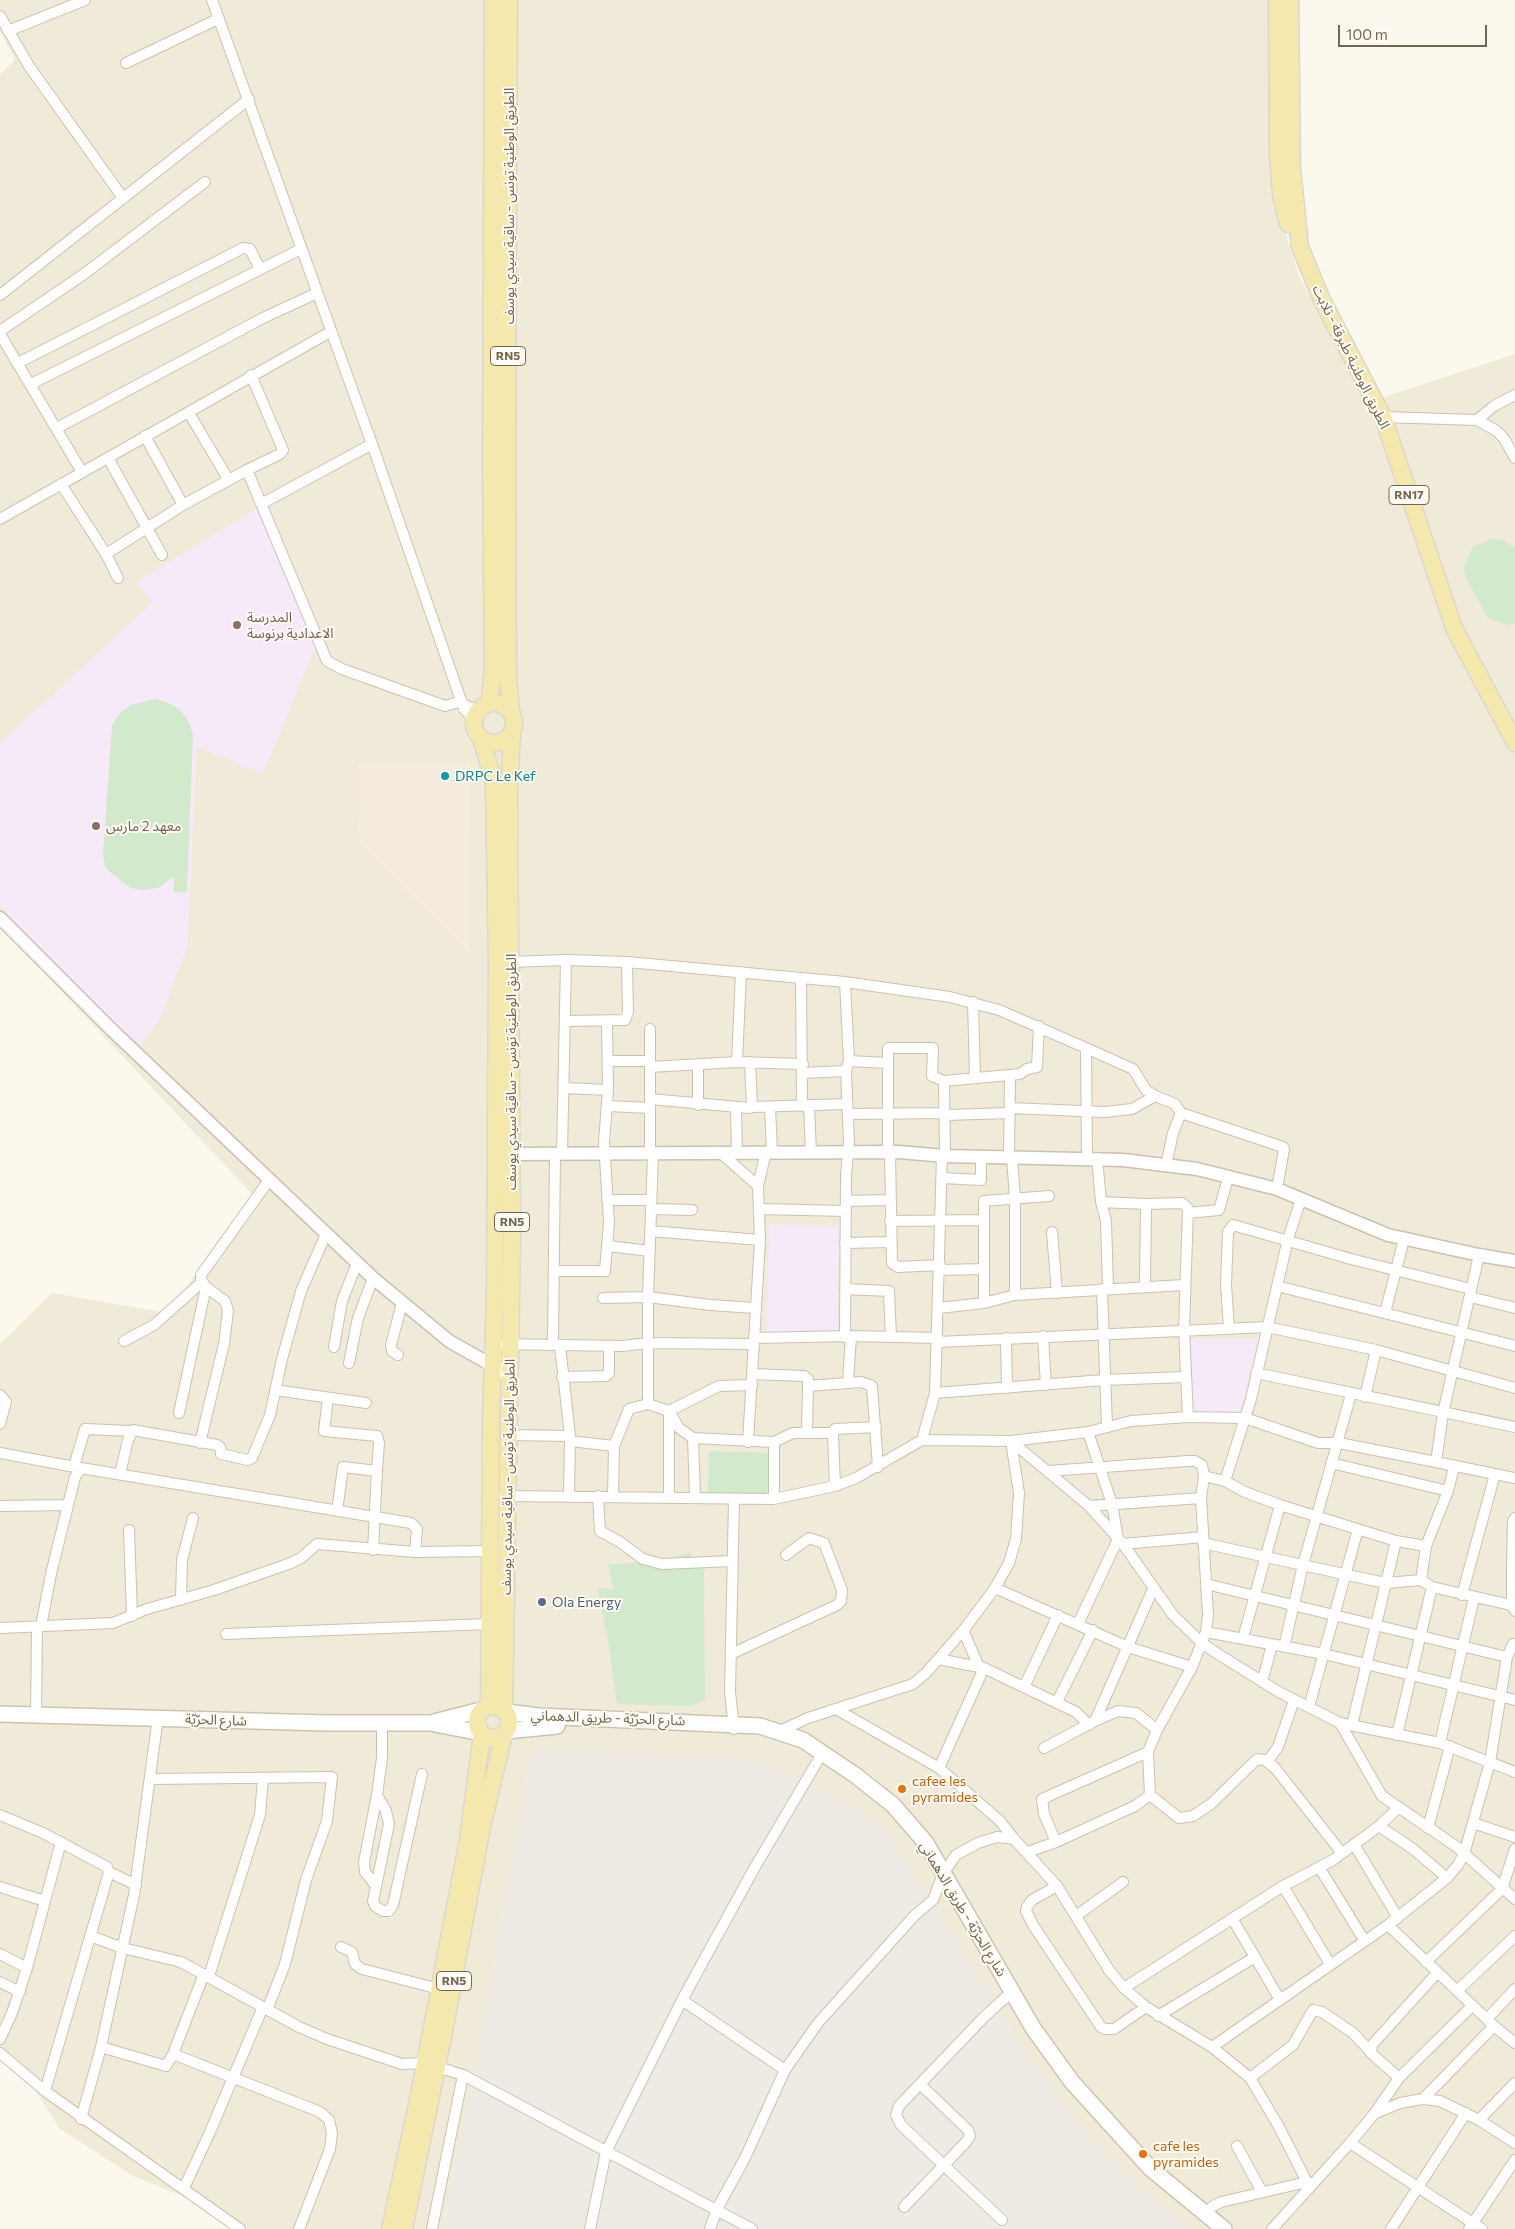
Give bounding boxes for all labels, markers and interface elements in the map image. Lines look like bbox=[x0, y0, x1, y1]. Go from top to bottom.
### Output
scale bar bbox=[1340, 15, 1489, 47]
text: 100 m bbox=[1346, 25, 1388, 43]
street label: الطريق الوطنية تونس - ساقية سيدي يوسف bbox=[501, 88, 517, 324]
street label: الطريق الوطنية طبرقة - تلابت bbox=[1309, 282, 1393, 432]
road number: RN5 bbox=[490, 346, 526, 366]
road number: RN17 bbox=[1389, 486, 1429, 504]
place label: المدرسة الاعدادية برنوسة bbox=[247, 609, 334, 642]
marker: المدرسة الاعدادية برنوسة bbox=[231, 619, 243, 631]
place label: DRPC Le Kef bbox=[455, 768, 536, 784]
marker: DRPC Le Kef bbox=[439, 770, 451, 782]
place label: معهد 2 مارس bbox=[106, 818, 181, 834]
marker: معهد 2 مارس bbox=[90, 820, 102, 832]
street label: الطريق الوطنية تونس - ساقية سيدي يوسف bbox=[503, 954, 519, 1190]
road number: RN5 bbox=[494, 1212, 530, 1232]
street label: الطريق الوطنية تونس - ساقية سيدي يوسف bbox=[498, 1359, 518, 1595]
place label: Ola Energy bbox=[552, 1594, 621, 1610]
marker: Ola Energy bbox=[536, 1596, 548, 1608]
street label: شارع الحرّيّة - طريق الدهماني bbox=[530, 1707, 686, 1729]
street label: شارع الحرّيّة bbox=[185, 1711, 247, 1729]
place label: cafee les pyramides bbox=[912, 1773, 978, 1805]
marker: cafee les pyramides bbox=[896, 1783, 908, 1795]
street label: شارع الحرّيّة - طريق الدهماني bbox=[916, 1838, 1010, 1980]
road number: RN5 bbox=[436, 1972, 472, 1990]
place label: cafe les pyramides bbox=[1153, 2138, 1219, 2170]
marker: cafe les pyramides bbox=[1137, 2148, 1149, 2160]

